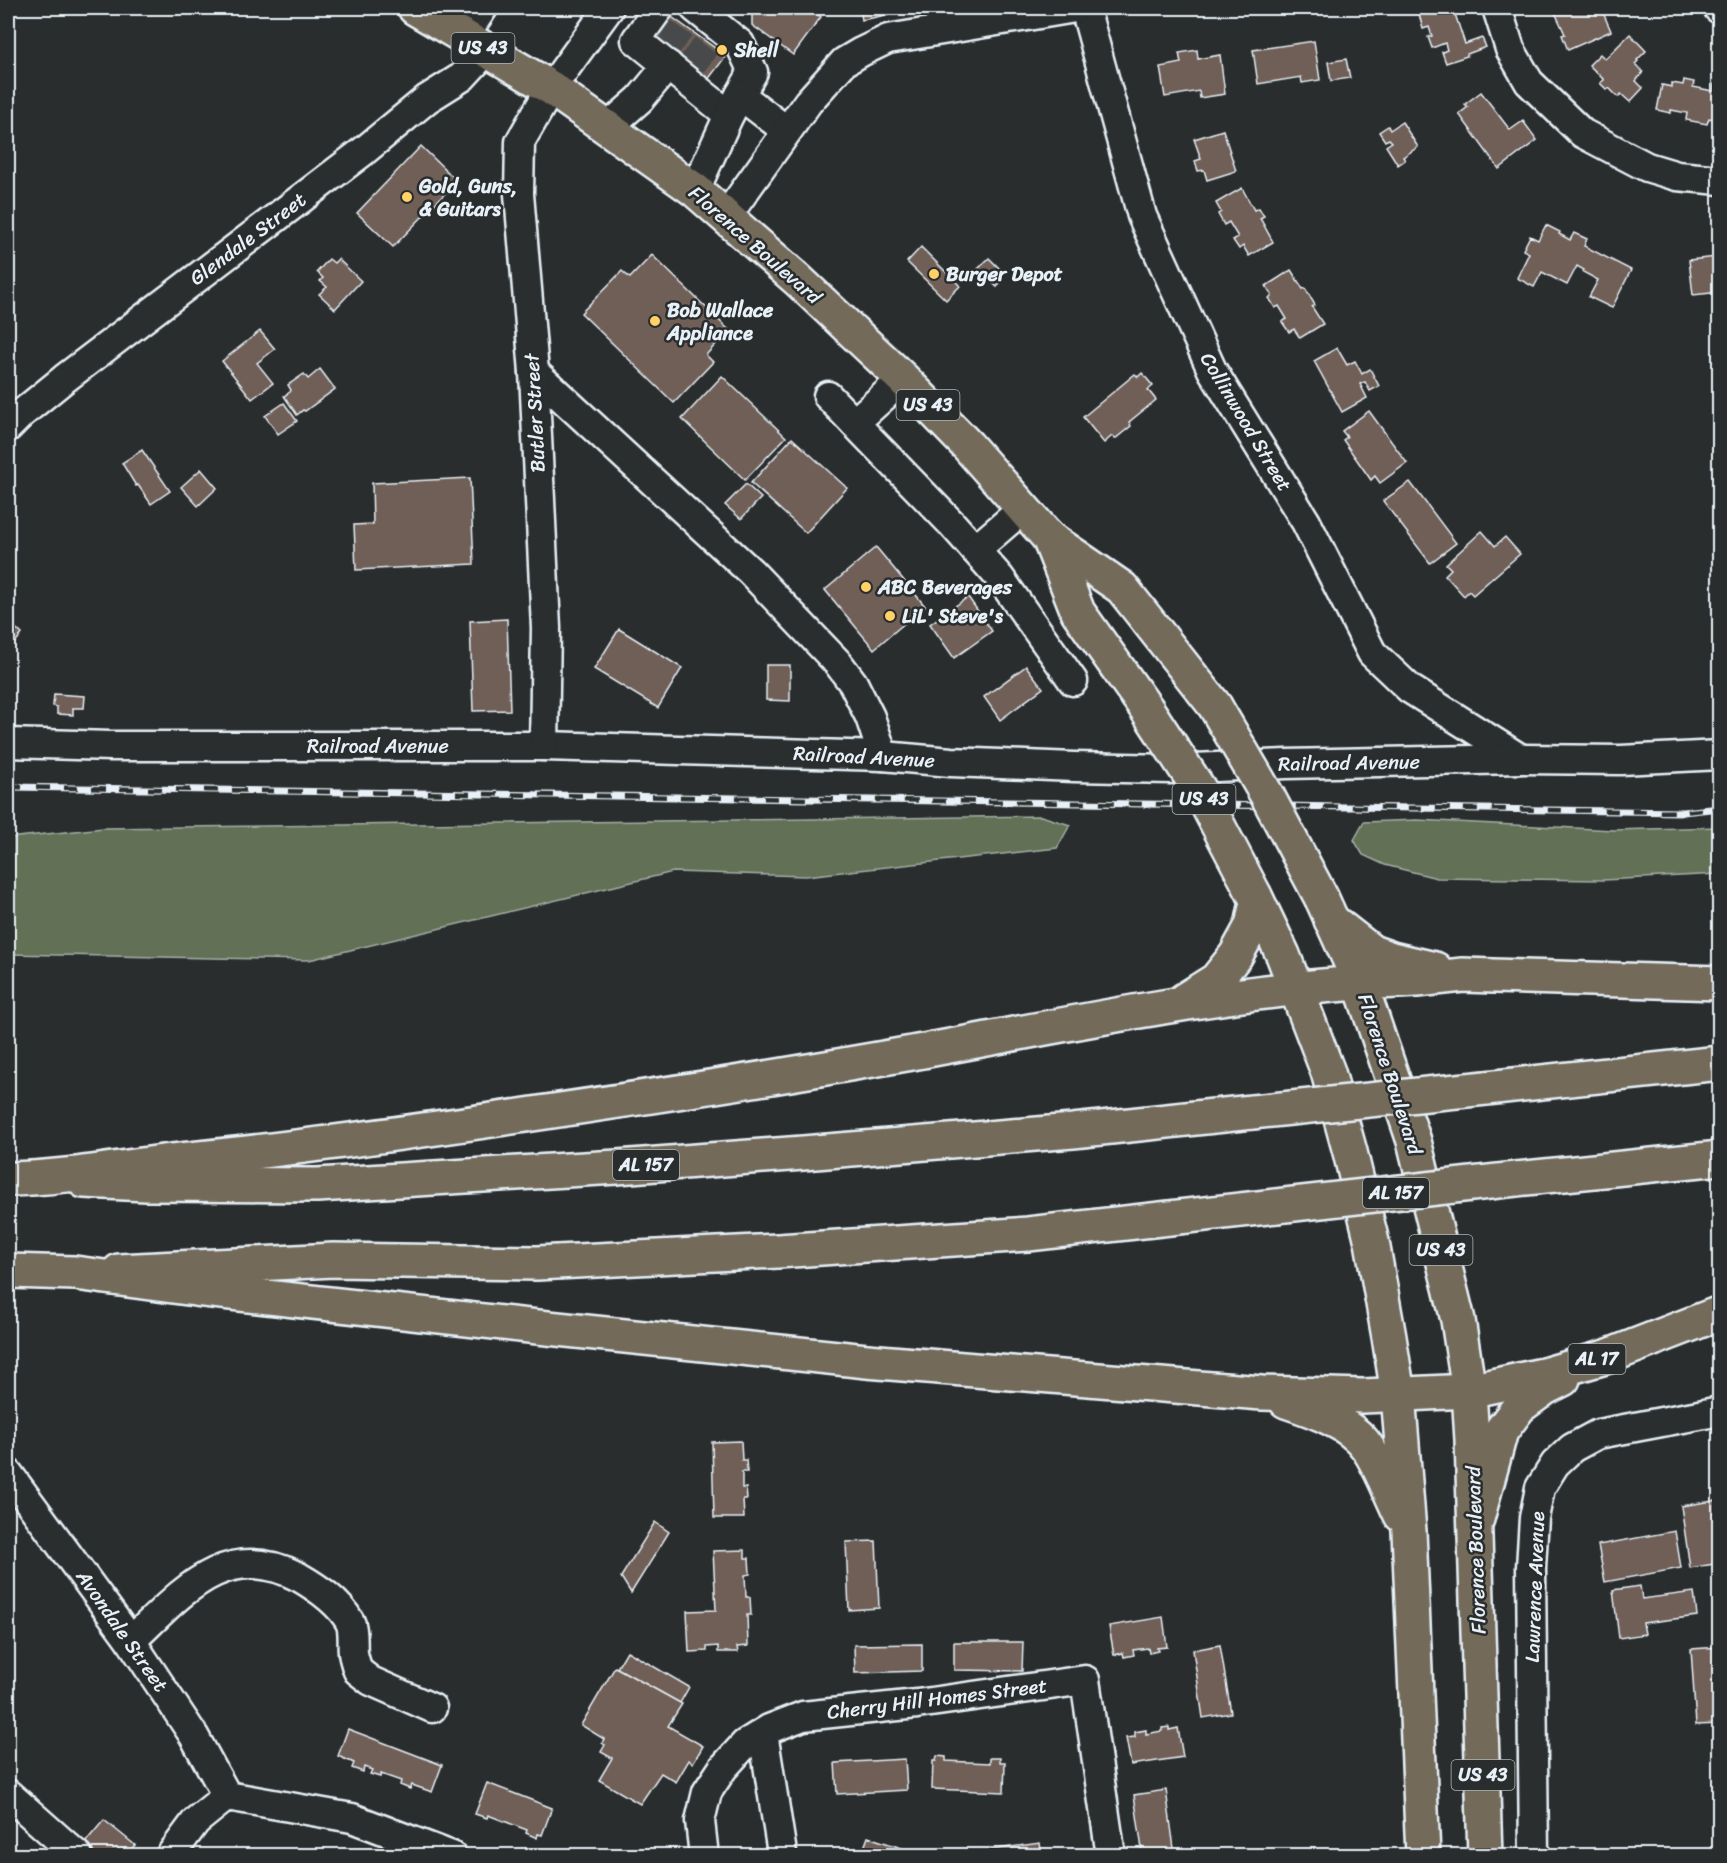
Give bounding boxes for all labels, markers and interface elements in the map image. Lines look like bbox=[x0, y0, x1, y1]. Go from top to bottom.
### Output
road number: US 43 bbox=[452, 33, 514, 63]
place label: Shell bbox=[733, 33, 780, 68]
marker: Shell bbox=[715, 43, 729, 57]
place label: Gold, Guns, & Guitars bbox=[418, 169, 517, 227]
street label: Florence Boulevard bbox=[680, 177, 831, 314]
street label: Glendale Street bbox=[182, 183, 314, 295]
marker: Gold, Guns, & Guitars bbox=[400, 190, 414, 204]
place label: Burger Depot bbox=[946, 257, 1063, 292]
marker: Burger Depot bbox=[927, 267, 941, 281]
place label: Bob Wallace Appliance bbox=[666, 293, 774, 351]
marker: Bob Wallace Appliance bbox=[648, 314, 662, 328]
street label: Collinwood Street bbox=[1190, 345, 1302, 499]
street label: Butler Street bbox=[514, 352, 556, 473]
road number: US 43 bbox=[896, 390, 960, 420]
place label: ABC Beverages bbox=[877, 570, 1013, 605]
marker: ABC Beverages bbox=[859, 580, 873, 594]
place label: LiL' Steve's bbox=[902, 599, 1004, 634]
marker: LiL' Steve's bbox=[883, 609, 897, 623]
street label: Railroad Avenue bbox=[307, 729, 449, 764]
street label: Railroad Avenue bbox=[792, 736, 936, 778]
street label: Railroad Avenue bbox=[1278, 744, 1420, 782]
road number: US 43 bbox=[1172, 784, 1236, 814]
street label: Florence Boulevard bbox=[1347, 989, 1433, 1161]
road number: AL 157 bbox=[613, 1150, 679, 1180]
road number: AL 157 bbox=[1363, 1178, 1429, 1208]
road number: US 43 bbox=[1410, 1235, 1472, 1265]
road number: AL 17 bbox=[1568, 1344, 1626, 1374]
street label: Florence Boulevard bbox=[1456, 1464, 1496, 1634]
street label: Lawrence Avenue bbox=[1515, 1510, 1555, 1663]
street label: Avondale Street bbox=[66, 1561, 178, 1700]
street label: Cherry Hill Homes Street bbox=[825, 1668, 1049, 1730]
road number: US 43 bbox=[1452, 1760, 1514, 1790]

